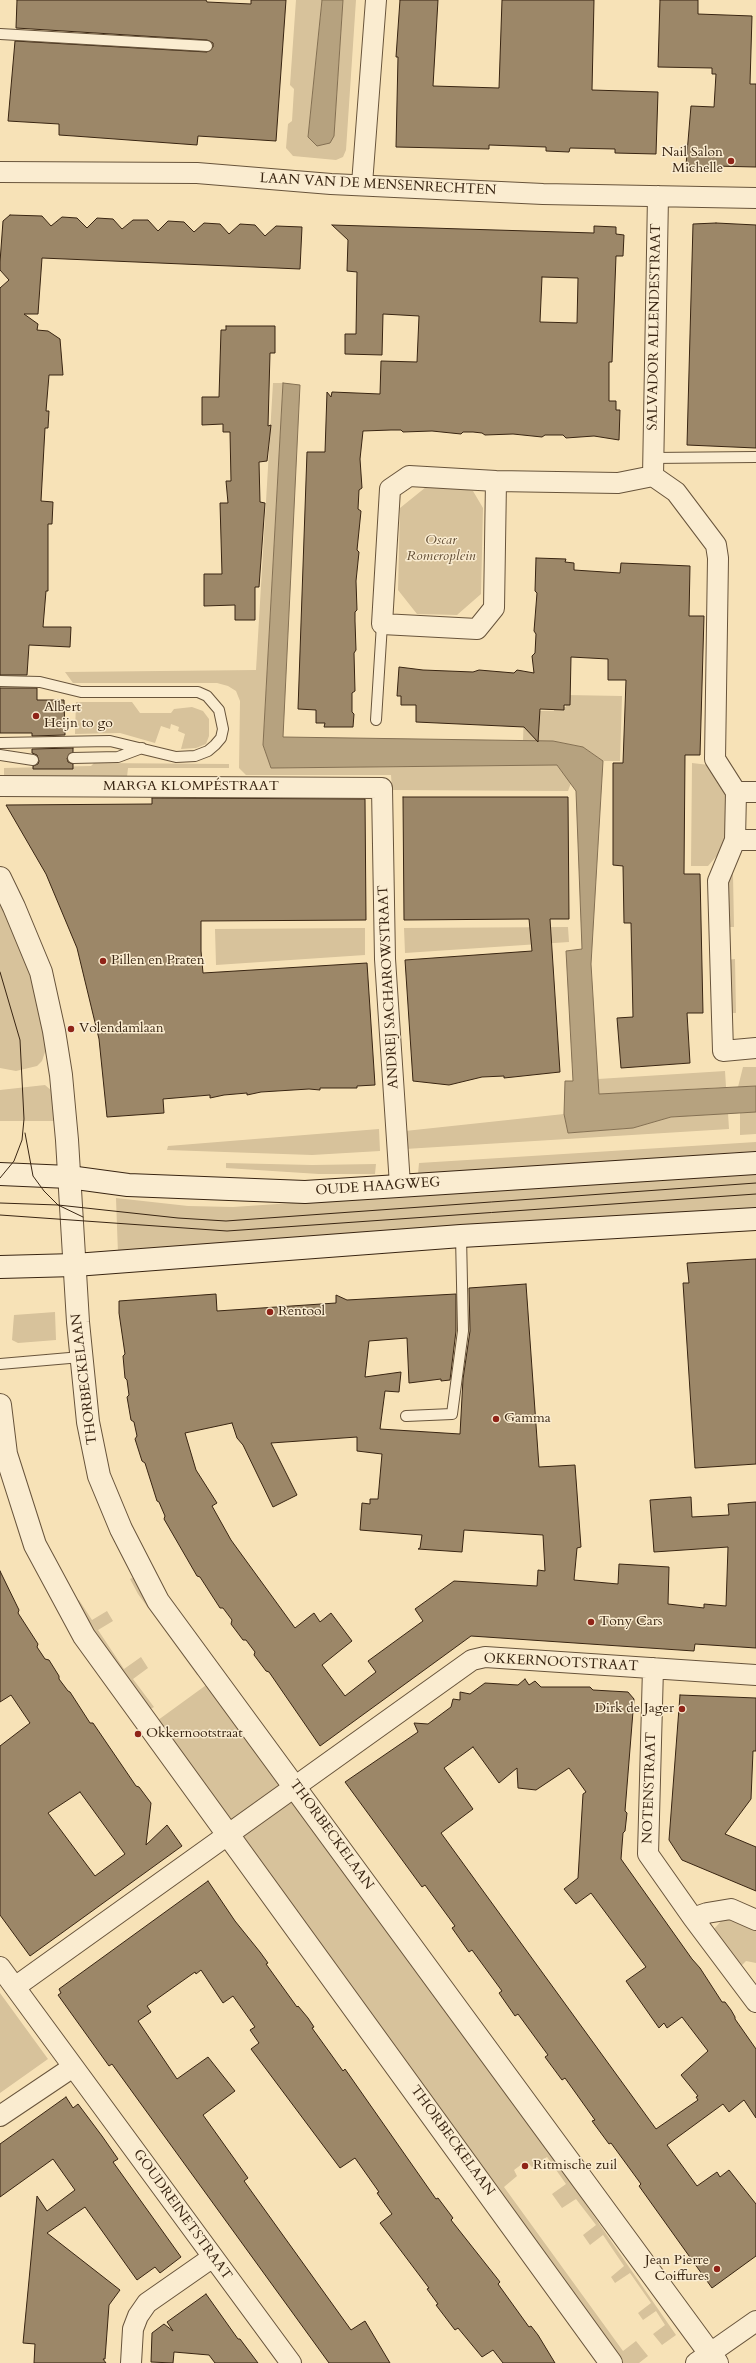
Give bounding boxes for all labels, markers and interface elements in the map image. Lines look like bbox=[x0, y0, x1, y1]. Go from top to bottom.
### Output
place label: Nail Salon Michelle bbox=[662, 145, 723, 178]
marker: Nail Salon Michelle bbox=[726, 156, 736, 166]
street label: LAAN VAN DE MENSENRECHTEN bbox=[259, 170, 497, 200]
street label: SALVADOR ALLENDESTRAAT bbox=[645, 223, 665, 431]
park label: Oscar Romeroplein bbox=[406, 533, 476, 566]
place label: Albert Heijn to go bbox=[44, 700, 113, 732]
marker: Albert Heijn to go bbox=[31, 711, 41, 721]
street label: MARGA KLOMPÉSTRAAT bbox=[103, 779, 279, 795]
street label: ANDREJ SACHAROWSTRAAT bbox=[375, 885, 403, 1089]
place label: Pillen en Praten bbox=[111, 953, 205, 969]
marker: Pillen en Praten bbox=[98, 956, 108, 966]
place label: Volendamlaan bbox=[79, 1021, 164, 1037]
marker: Volendamlaan bbox=[66, 1024, 76, 1034]
street label: OUDE HAAGWEG bbox=[315, 1174, 441, 1200]
place label: Rentool bbox=[278, 1304, 325, 1320]
marker: Rentool bbox=[265, 1307, 275, 1317]
street label: THORBECKELAAN bbox=[69, 1312, 101, 1446]
place label: Gamma bbox=[504, 1411, 551, 1427]
marker: Gamma bbox=[491, 1414, 501, 1424]
place label: Tony Cars bbox=[599, 1614, 662, 1630]
marker: Tony Cars bbox=[586, 1617, 596, 1627]
street label: OKKERNOOTSTRAAT bbox=[483, 1651, 639, 1675]
place label: Dirk de Jager bbox=[595, 1701, 674, 1717]
marker: Dirk de Jager bbox=[677, 1704, 687, 1714]
place label: Okkernootstraat bbox=[146, 1726, 243, 1742]
marker: Okkernootstraat bbox=[133, 1729, 143, 1739]
street label: NOTENSTRAAT bbox=[640, 1732, 660, 1844]
street label: THORBECKELAAN bbox=[285, 1777, 377, 1893]
street label: THORBECKELAAN bbox=[406, 2083, 498, 2199]
street label: GOUDREINETSTRAAT bbox=[129, 2147, 235, 2283]
place label: Ritmische zuil bbox=[533, 2158, 617, 2174]
marker: Ritmische zuil bbox=[520, 2161, 530, 2171]
place label: Jean Pierre Coiffures bbox=[645, 2253, 709, 2286]
marker: Jean Pierre Coiffures bbox=[712, 2264, 722, 2274]

